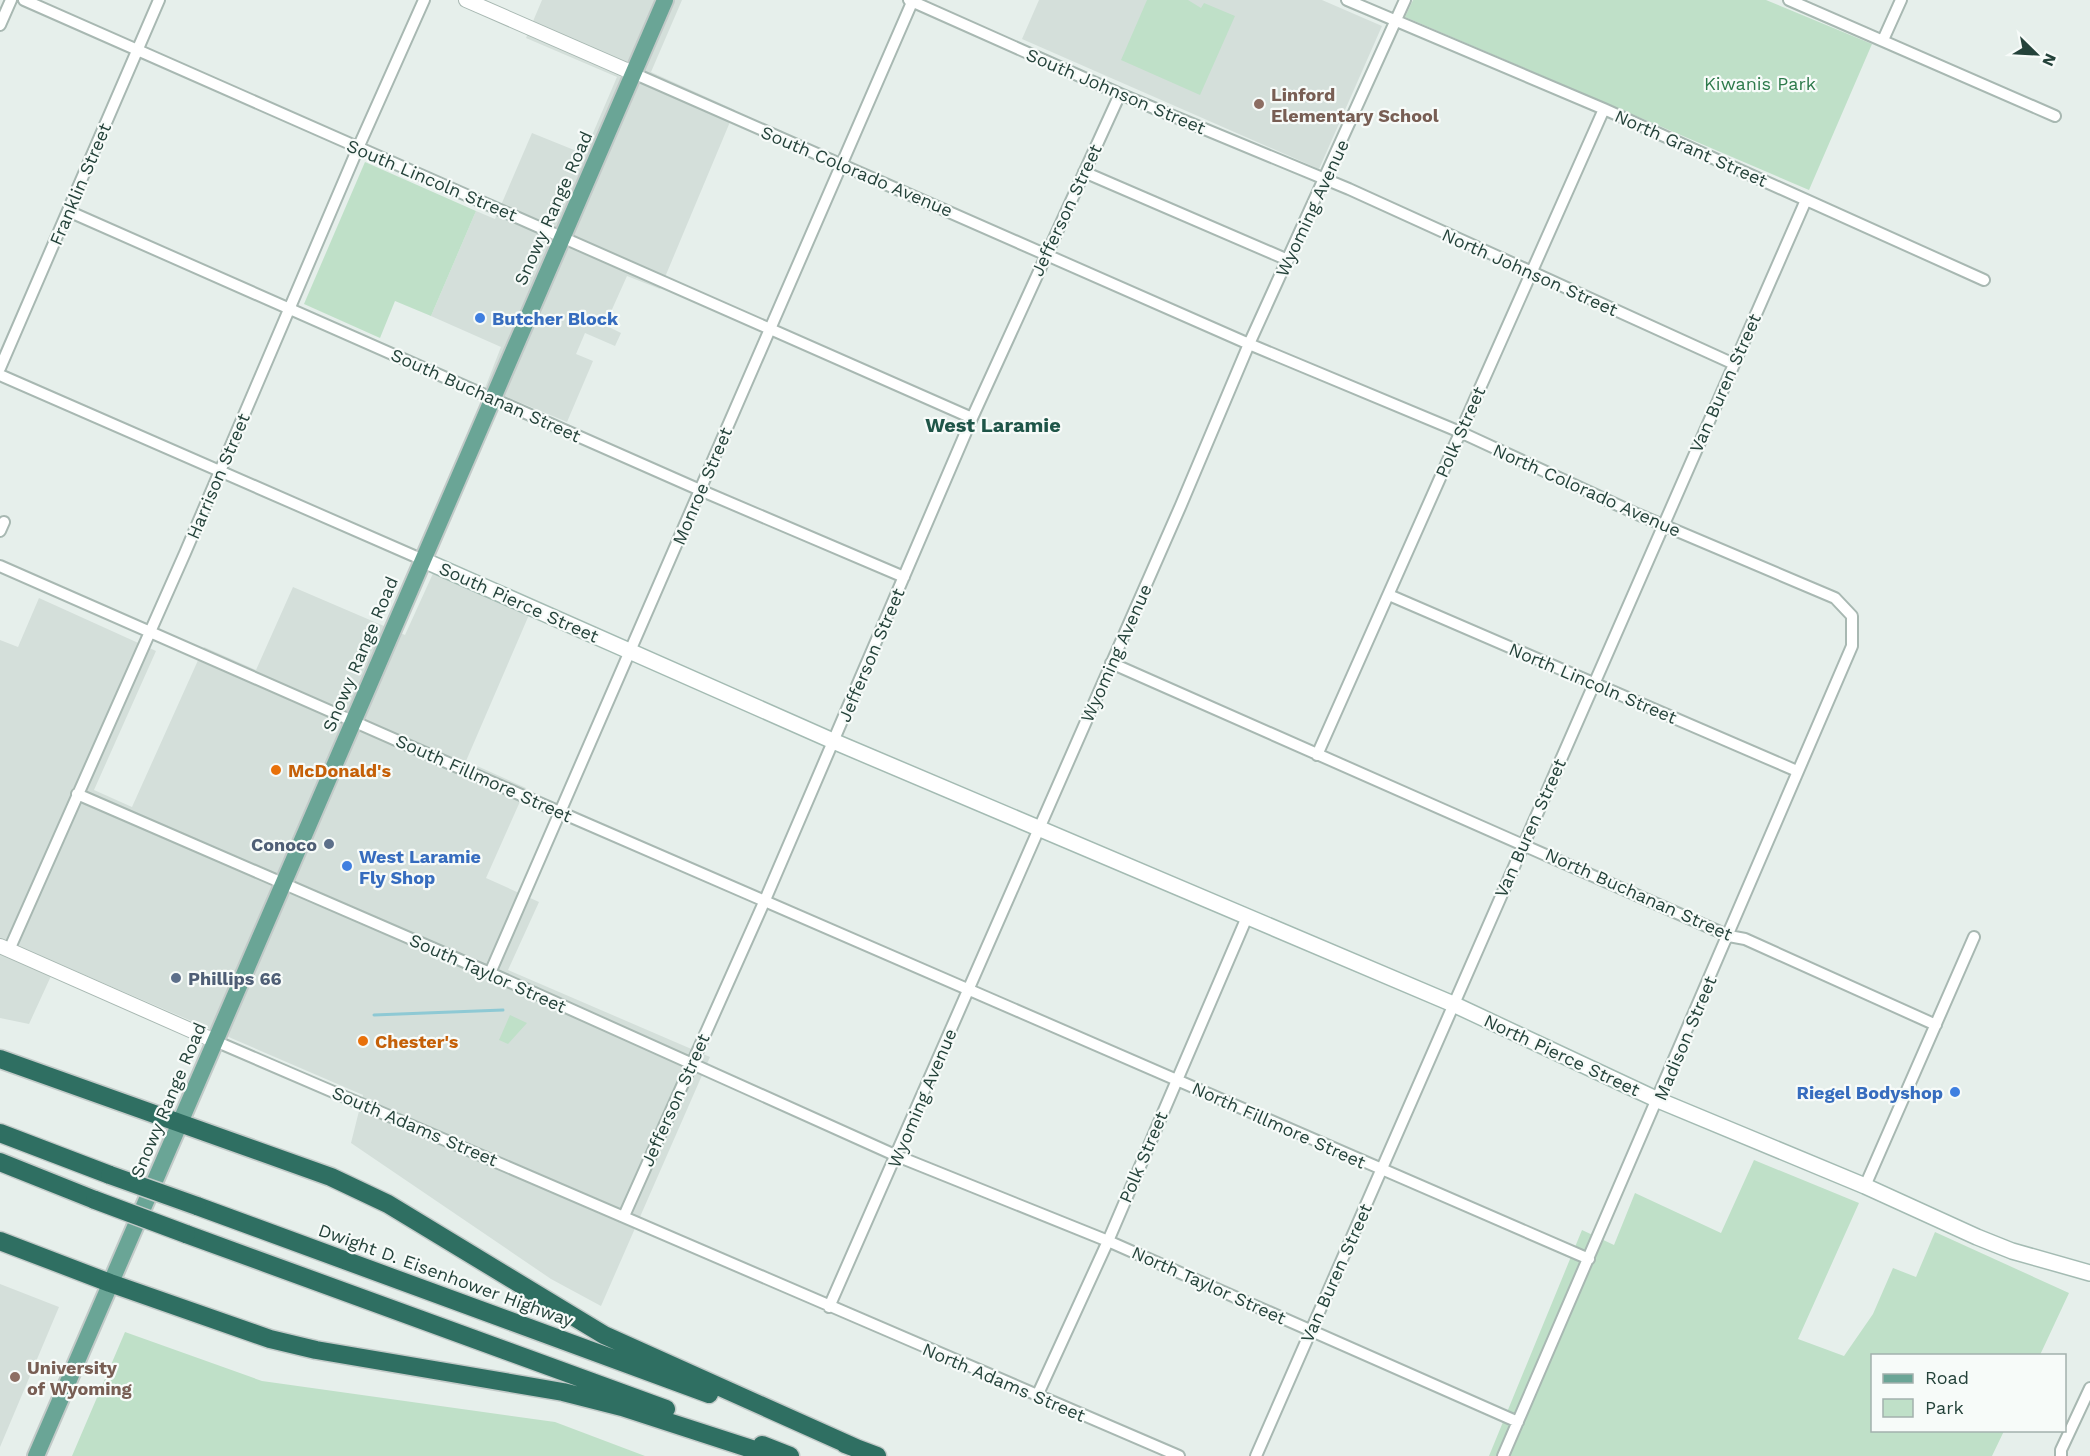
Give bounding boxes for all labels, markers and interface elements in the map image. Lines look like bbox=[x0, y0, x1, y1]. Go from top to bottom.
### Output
north arrow bbox=[2006, 24, 2066, 84]
street label: South Johnson Street bbox=[1023, 44, 1209, 138]
text: N bbox=[2038, 51, 2060, 69]
park label: Kiwanis Park bbox=[1704, 73, 1816, 94]
place label: Linford Elementary School bbox=[1271, 84, 1439, 126]
marker: Linford Elementary School bbox=[1252, 97, 1266, 111]
street label: North Grant Street bbox=[1612, 105, 1771, 191]
street label: Franklin Street bbox=[45, 119, 115, 248]
street label: South Colorado Avenue bbox=[758, 121, 956, 221]
street label: Snowy Range Road bbox=[510, 128, 596, 288]
street label: South Lincoln Street bbox=[344, 135, 521, 226]
street label: Wyoming Avenue bbox=[1271, 136, 1353, 280]
street label: Jefferson Street bbox=[1026, 140, 1106, 279]
street label: North Johnson Street bbox=[1439, 224, 1621, 320]
place label: Butcher Block bbox=[492, 308, 619, 329]
street label: Van Buren Street bbox=[1685, 310, 1765, 456]
marker: Butcher Block bbox=[473, 311, 487, 325]
street label: South Buchanan Street bbox=[388, 344, 584, 447]
street label: Polk Street bbox=[1431, 383, 1490, 481]
street label: Harrison Street bbox=[182, 410, 254, 542]
district label: West Laramie bbox=[925, 413, 1061, 437]
street label: Monroe Street bbox=[668, 424, 736, 548]
street label: North Colorado Avenue bbox=[1490, 439, 1684, 541]
street label: South Pierce Street bbox=[436, 557, 602, 647]
street label: Snowy Range Road bbox=[318, 573, 402, 735]
street label: Wyoming Avenue bbox=[1076, 581, 1156, 725]
street label: Jefferson Street bbox=[833, 585, 909, 725]
street label: North Lincoln Street bbox=[1506, 638, 1680, 728]
street label: South Fillmore Street bbox=[393, 730, 576, 827]
street label: Van Buren Street bbox=[1490, 755, 1570, 901]
place label: McDonald's bbox=[288, 760, 391, 781]
marker: McDonald's bbox=[269, 763, 283, 777]
place label: Conoco bbox=[251, 834, 317, 855]
marker: Conoco bbox=[322, 837, 336, 851]
street label: North Buchanan Street bbox=[1542, 843, 1736, 945]
place label: West Laramie Fly Shop bbox=[359, 846, 481, 888]
marker: West Laramie Fly Shop bbox=[340, 859, 354, 873]
street label: South Taylor Street bbox=[406, 929, 570, 1017]
place label: Phillips 66 bbox=[188, 968, 282, 989]
marker: Phillips 66 bbox=[169, 971, 183, 985]
street label: Madison Street bbox=[1649, 972, 1721, 1103]
street label: North Pierce Street bbox=[1481, 1010, 1644, 1101]
street label: Snowy Range Road bbox=[126, 1019, 210, 1181]
street label: Wyoming Avenue bbox=[883, 1025, 961, 1171]
street label: Jefferson Street bbox=[636, 1030, 714, 1170]
place label: Chester's bbox=[375, 1031, 459, 1052]
marker: Chester's bbox=[356, 1034, 370, 1048]
street label: North Fillmore Street bbox=[1189, 1077, 1370, 1173]
street label: South Adams Street bbox=[329, 1082, 501, 1171]
place label: Riegel Bodyshop bbox=[1797, 1082, 1943, 1103]
marker: Riegel Bodyshop bbox=[1948, 1085, 1962, 1099]
street label: Polk Street bbox=[1114, 1108, 1172, 1206]
street label: Van Buren Street bbox=[1296, 1200, 1376, 1346]
street label: Dwight D. Eisenhower Highway bbox=[316, 1219, 577, 1331]
street label: North Taylor Street bbox=[1129, 1242, 1290, 1329]
street label: North Adams Street bbox=[919, 1338, 1089, 1426]
legend bbox=[1871, 1354, 2066, 1432]
place label: University of Wyoming bbox=[27, 1357, 133, 1399]
text: Road bbox=[1925, 1367, 1969, 1388]
marker: University of Wyoming bbox=[8, 1370, 22, 1384]
text: Park bbox=[1925, 1397, 1964, 1418]

